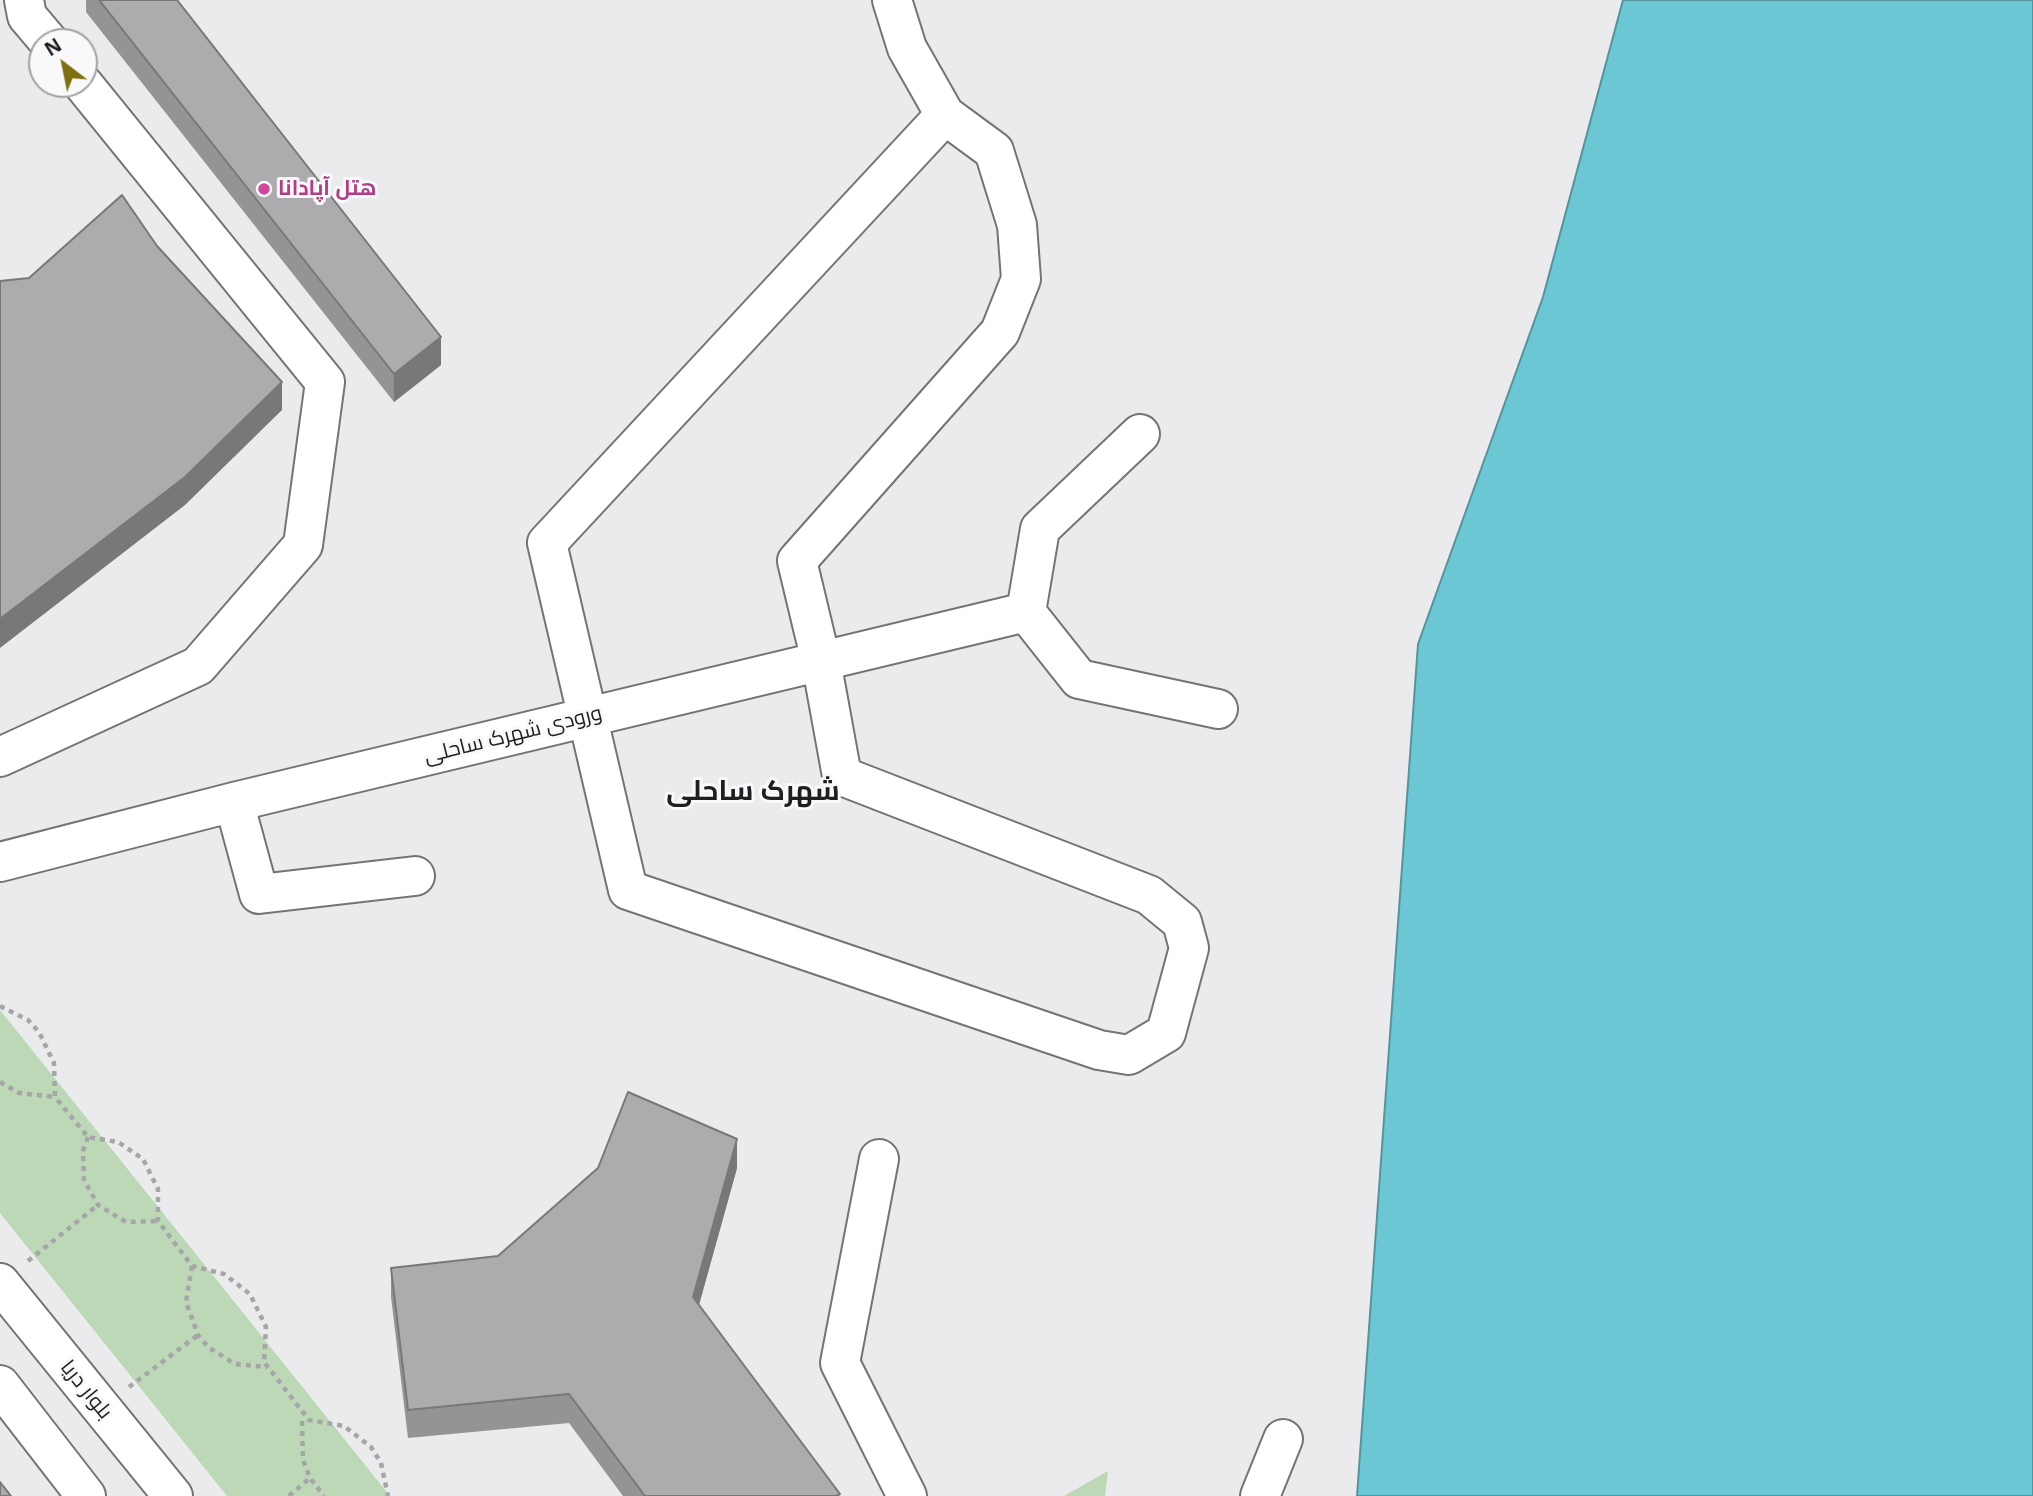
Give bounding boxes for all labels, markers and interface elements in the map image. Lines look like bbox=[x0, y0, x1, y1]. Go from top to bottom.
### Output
north arrow bbox=[28, 28, 98, 98]
text: N bbox=[39, 32, 66, 62]
place label: هتل آپادانا bbox=[278, 176, 376, 202]
marker: هتل آپادانا bbox=[256, 181, 272, 197]
street label: ورودی شهرک ساحلی bbox=[421, 701, 605, 769]
district label: شهرک ساحلی bbox=[666, 775, 840, 809]
street label: بلوار دریا bbox=[55, 1356, 117, 1424]

